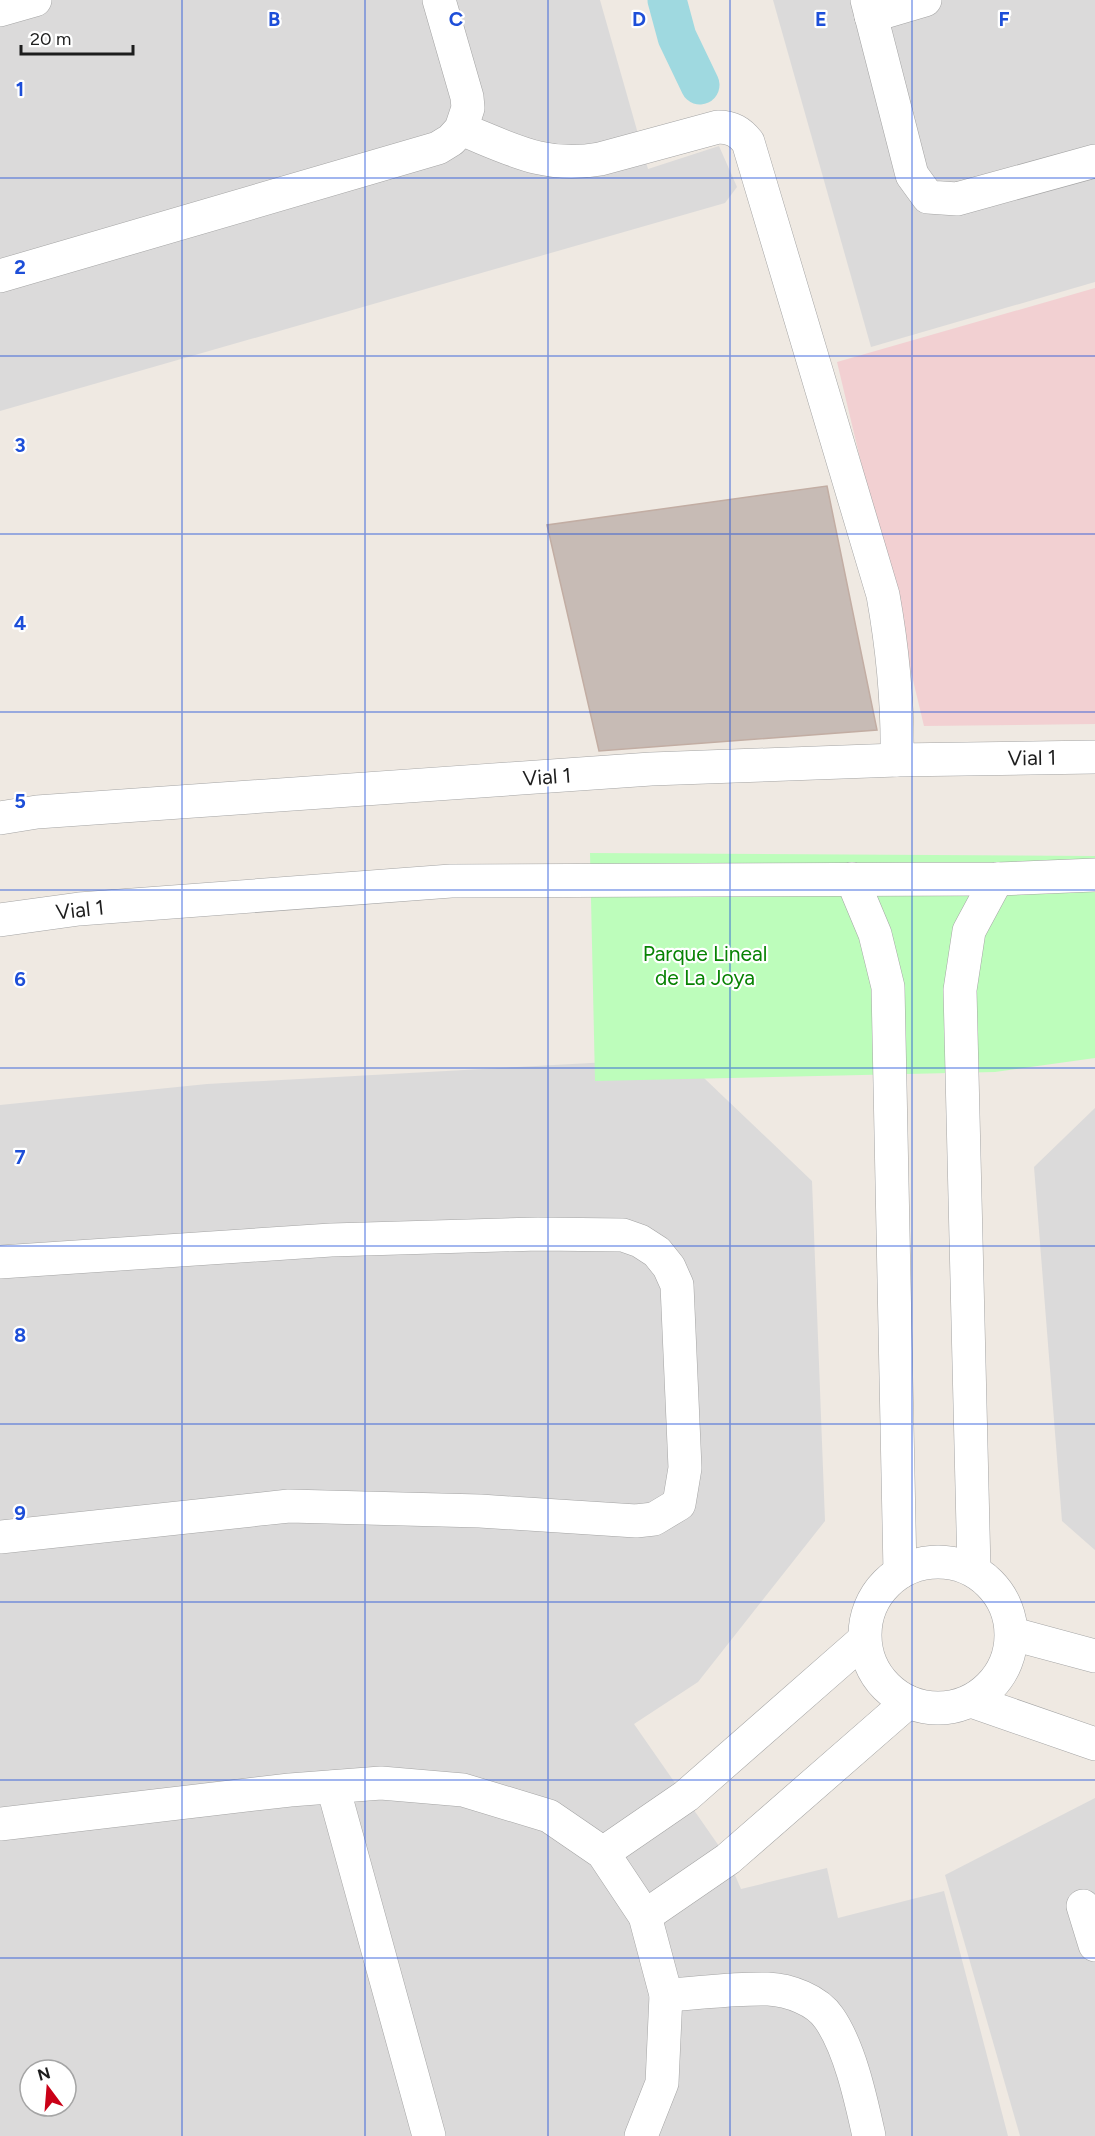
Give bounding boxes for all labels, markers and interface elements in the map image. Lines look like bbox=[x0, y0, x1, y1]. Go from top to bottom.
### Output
text: B bbox=[268, 7, 280, 31]
text: C bbox=[449, 7, 463, 31]
text: D bbox=[632, 7, 646, 31]
text: E bbox=[815, 7, 827, 31]
text: F bbox=[998, 7, 1010, 31]
scale bar bbox=[21, 18, 134, 56]
text: 20 m bbox=[30, 28, 71, 50]
text: 1 bbox=[16, 77, 24, 101]
text: 2 bbox=[14, 255, 26, 279]
text: 3 bbox=[14, 433, 26, 457]
text: 4 bbox=[14, 611, 27, 635]
street label: Vial 1 bbox=[1007, 745, 1057, 770]
street label: Vial 1 bbox=[522, 762, 572, 791]
text: 5 bbox=[14, 789, 26, 813]
street label: Vial 1 bbox=[54, 895, 105, 924]
park label: Parque Lineal de La Joya bbox=[643, 941, 767, 990]
text: 6 bbox=[14, 967, 26, 991]
text: 7 bbox=[14, 1145, 26, 1169]
text: 8 bbox=[14, 1323, 26, 1347]
text: 9 bbox=[14, 1501, 26, 1525]
north arrow bbox=[18, 2058, 78, 2118]
text: N bbox=[35, 2063, 53, 2085]

